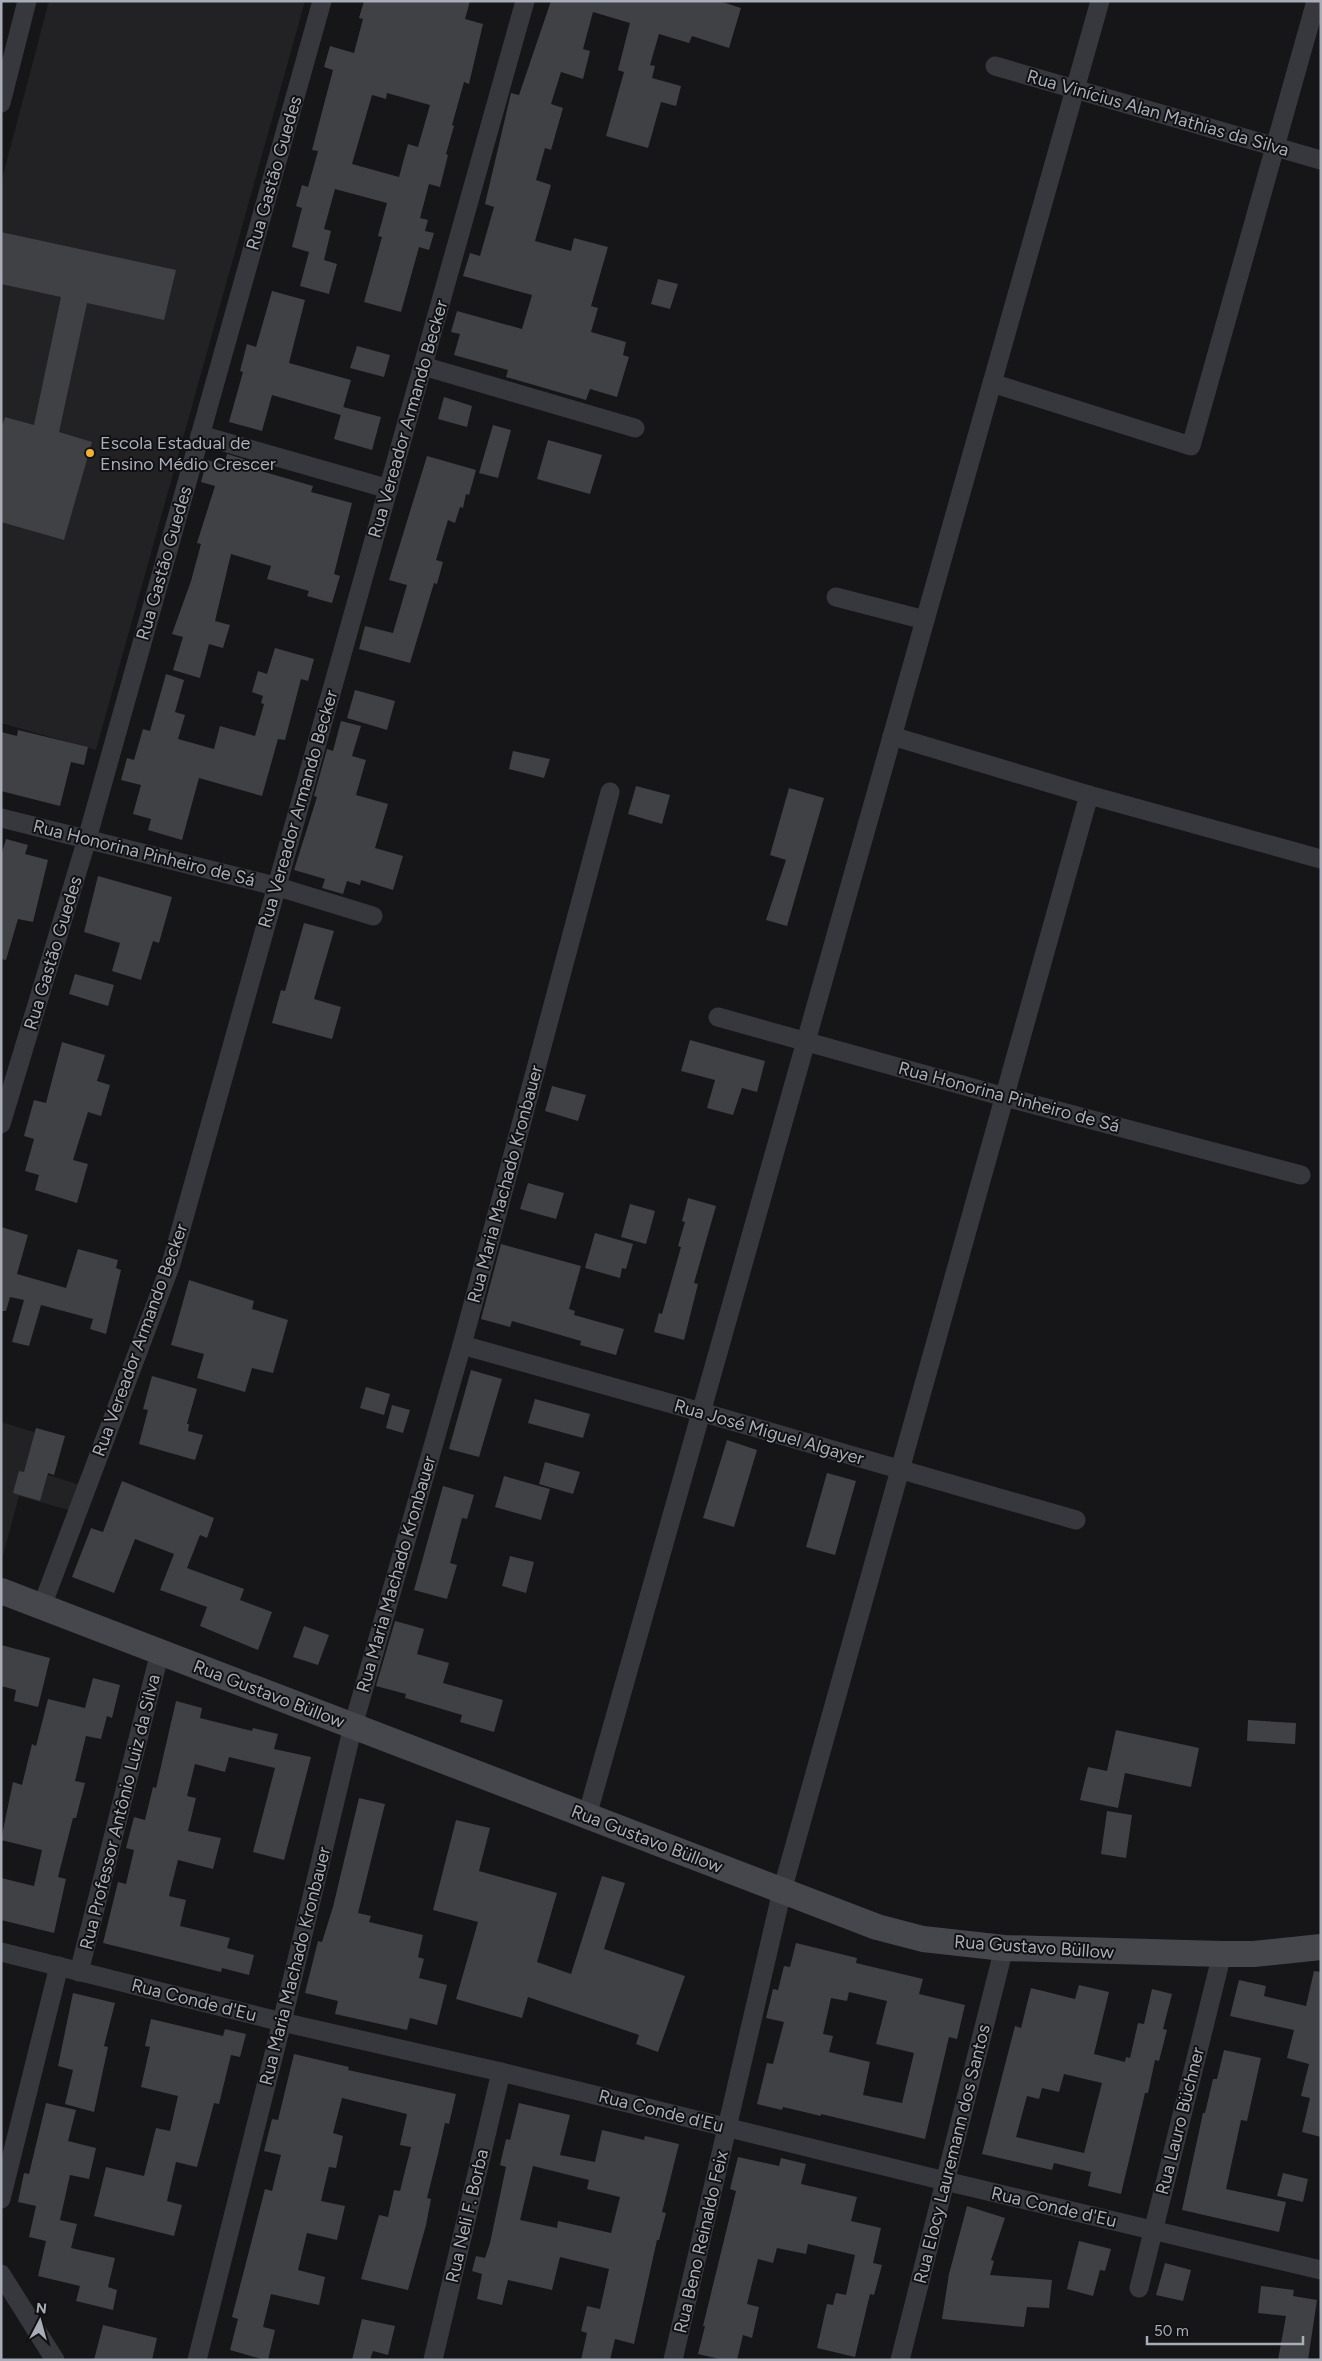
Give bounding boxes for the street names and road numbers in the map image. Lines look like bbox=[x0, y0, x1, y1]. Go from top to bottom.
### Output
street label: Rua Vinícius Alan Mathias da Silva bbox=[1024, 65, 1292, 161]
street label: Rua Gastão Guedes bbox=[241, 93, 307, 253]
street label: Rua Vereador Armando Becker bbox=[363, 298, 453, 540]
street label: Rua Gastão Guedes bbox=[131, 483, 197, 643]
street label: Rua Vereador Armando Becker bbox=[253, 688, 343, 930]
street label: Rua Honorina Pinheiro de Sá bbox=[31, 815, 257, 891]
street label: Rua Gastão Guedes bbox=[19, 874, 87, 1032]
street label: Rua Honorina Pinheiro de Sá bbox=[896, 1057, 1122, 1137]
street label: Rua Maria Machado Kronbauer bbox=[463, 1063, 547, 1305]
street label: Rua Vereador Armando Becker bbox=[88, 1220, 192, 1460]
street label: Rua José Miguel Algayer bbox=[672, 1394, 866, 1470]
street label: Rua Maria Machado Kronbauer bbox=[352, 1453, 440, 1695]
street label: Rua Gustavo Büllow bbox=[190, 1655, 348, 1733]
street label: Rua Professor Antônio Luiz da Silva bbox=[75, 1672, 165, 1952]
street label: Rua Gustavo Büllow bbox=[568, 1800, 726, 1878]
street label: Rua Maria Machado Kronbauer bbox=[255, 1844, 335, 2088]
street label: Rua Gustavo Büllow bbox=[953, 1930, 1115, 1964]
street label: Rua Conde d'Eu bbox=[129, 1974, 259, 2026]
street label: Rua Elocy Lauremann dos Santos bbox=[909, 2022, 995, 2286]
street label: Rua Lauro Büchner bbox=[1151, 2045, 1209, 2197]
street label: Rua Conde d'Eu bbox=[596, 2085, 726, 2137]
street label: Rua Neli F. Borba bbox=[441, 2147, 493, 2285]
street label: Rua Beno Reinaldo Feix bbox=[669, 2148, 733, 2335]
street label: Rua Conde d'Eu bbox=[989, 2182, 1119, 2232]

